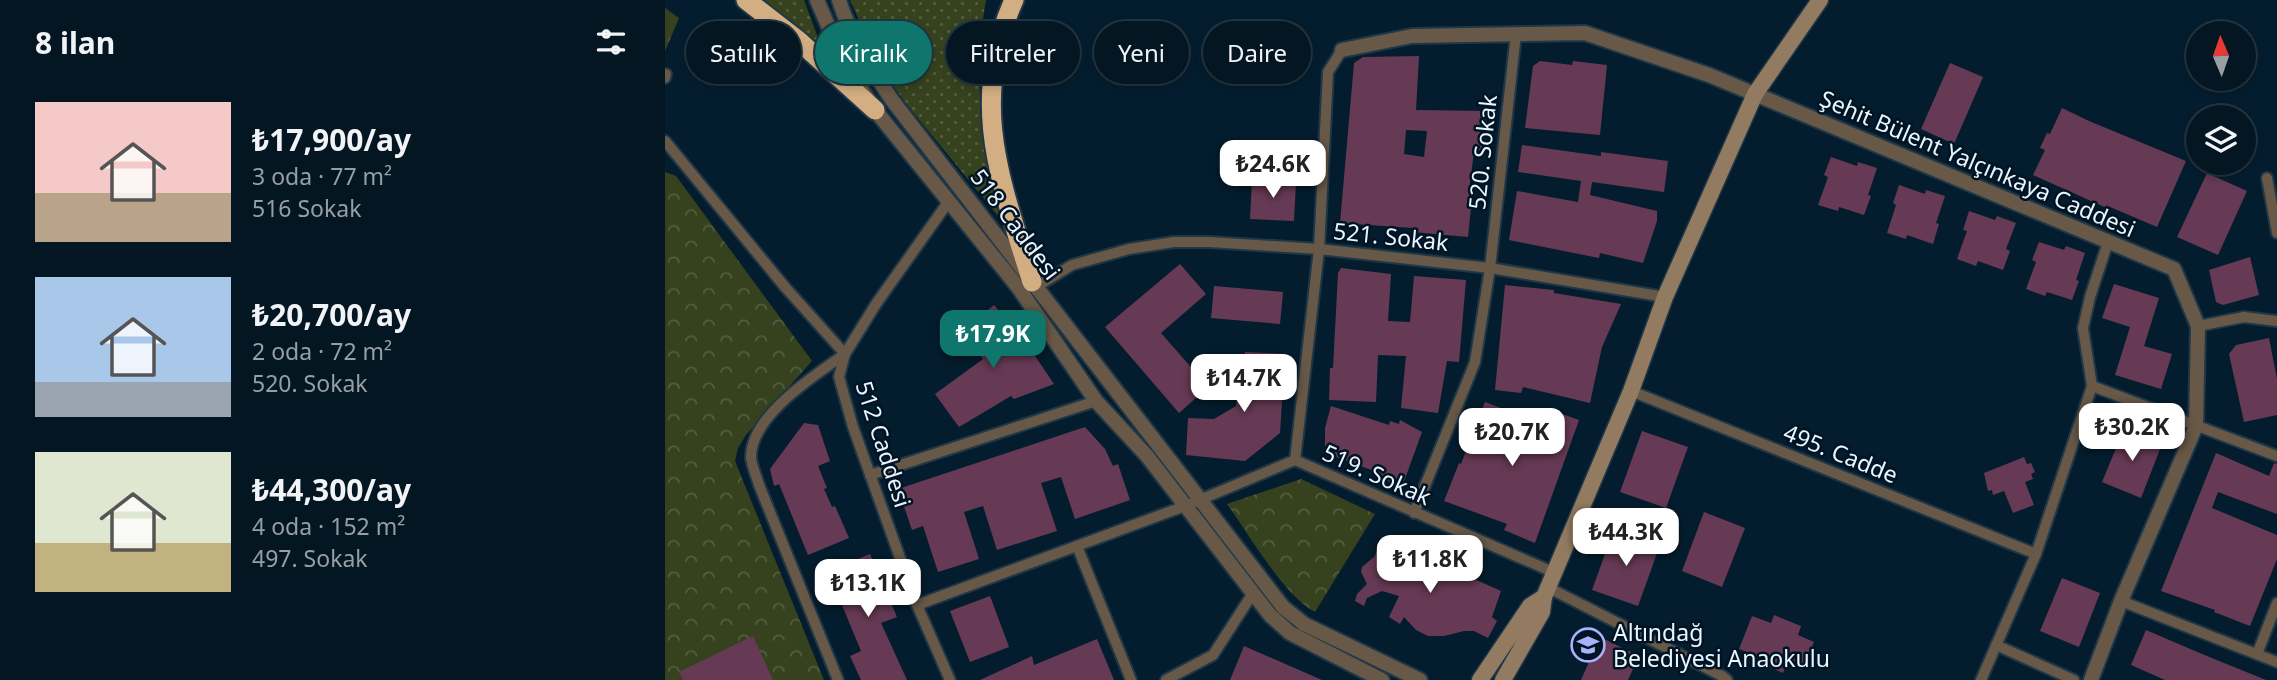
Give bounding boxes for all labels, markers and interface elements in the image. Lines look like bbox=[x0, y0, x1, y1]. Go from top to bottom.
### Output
chip: Satılık bbox=[686, 21, 801, 84]
chip: Kiralık bbox=[815, 21, 932, 84]
chip: Filtreler bbox=[946, 21, 1080, 84]
chip: Yeni bbox=[1094, 21, 1189, 84]
chip: Daire bbox=[1203, 21, 1311, 84]
north arrow bbox=[2186, 21, 2256, 91]
map controls bbox=[2186, 21, 2256, 175]
text: 8 ilan bbox=[35, 22, 115, 63]
icon: filters bbox=[592, 23, 630, 61]
street label: Şehit Bülent Yalçınkaya Caddesi bbox=[1815, 82, 2141, 244]
street label: 520. Sokak bbox=[1460, 92, 1504, 211]
button: layers bbox=[2186, 105, 2256, 175]
text: ₺17,900/ay bbox=[252, 119, 411, 160]
icon: home bbox=[91, 130, 175, 214]
pin: ₺24.6K bbox=[1216, 140, 1330, 200]
text: ₺24.6K bbox=[1236, 147, 1310, 179]
text: 3 oda · 77 m² bbox=[252, 160, 392, 192]
street label: 518 Caddesi bbox=[964, 162, 1068, 286]
text: 516 Sokak bbox=[252, 192, 361, 224]
street label: 521. Sokak bbox=[1332, 214, 1451, 258]
text: ₺20,700/ay bbox=[252, 294, 411, 335]
icon: home bbox=[91, 305, 175, 389]
pin: ₺17.9K bbox=[936, 310, 1050, 370]
text: ₺17.9K bbox=[956, 317, 1030, 349]
text: 2 oda · 72 m² bbox=[252, 335, 392, 367]
pin: ₺14.7K bbox=[1187, 354, 1301, 414]
text: ₺14.7K bbox=[1207, 361, 1281, 393]
text: 520. Sokak bbox=[252, 367, 368, 399]
street label: 512 Caddesi bbox=[849, 377, 919, 511]
pin: ₺30.2K bbox=[2075, 404, 2189, 463]
pin: ₺20.7K bbox=[1455, 408, 1569, 468]
text: ₺30.2K bbox=[2095, 410, 2169, 442]
text: ₺20.7K bbox=[1475, 415, 1549, 447]
street label: 495. Cadde bbox=[1779, 416, 1903, 490]
street label: 519. Sokak bbox=[1318, 436, 1437, 512]
text: ₺44,300/ay bbox=[252, 469, 411, 510]
icon: home bbox=[91, 480, 175, 564]
pin: ₺44.3K bbox=[1569, 508, 1683, 568]
text: 4 oda · 152 m² bbox=[252, 510, 405, 542]
text: ₺44.3K bbox=[1589, 515, 1663, 547]
pin: ₺11.8K bbox=[1373, 536, 1487, 595]
text: 497. Sokak bbox=[252, 542, 368, 574]
text: ₺11.8K bbox=[1393, 542, 1467, 574]
pin: ₺13.1K bbox=[811, 560, 925, 619]
text: ₺13.1K bbox=[831, 566, 905, 598]
place label: Altındağ Belediyesi Anaokulu bbox=[1613, 616, 1830, 674]
school or university icon: Altındağ Belediyesi Anaokulu bbox=[1569, 626, 1607, 664]

